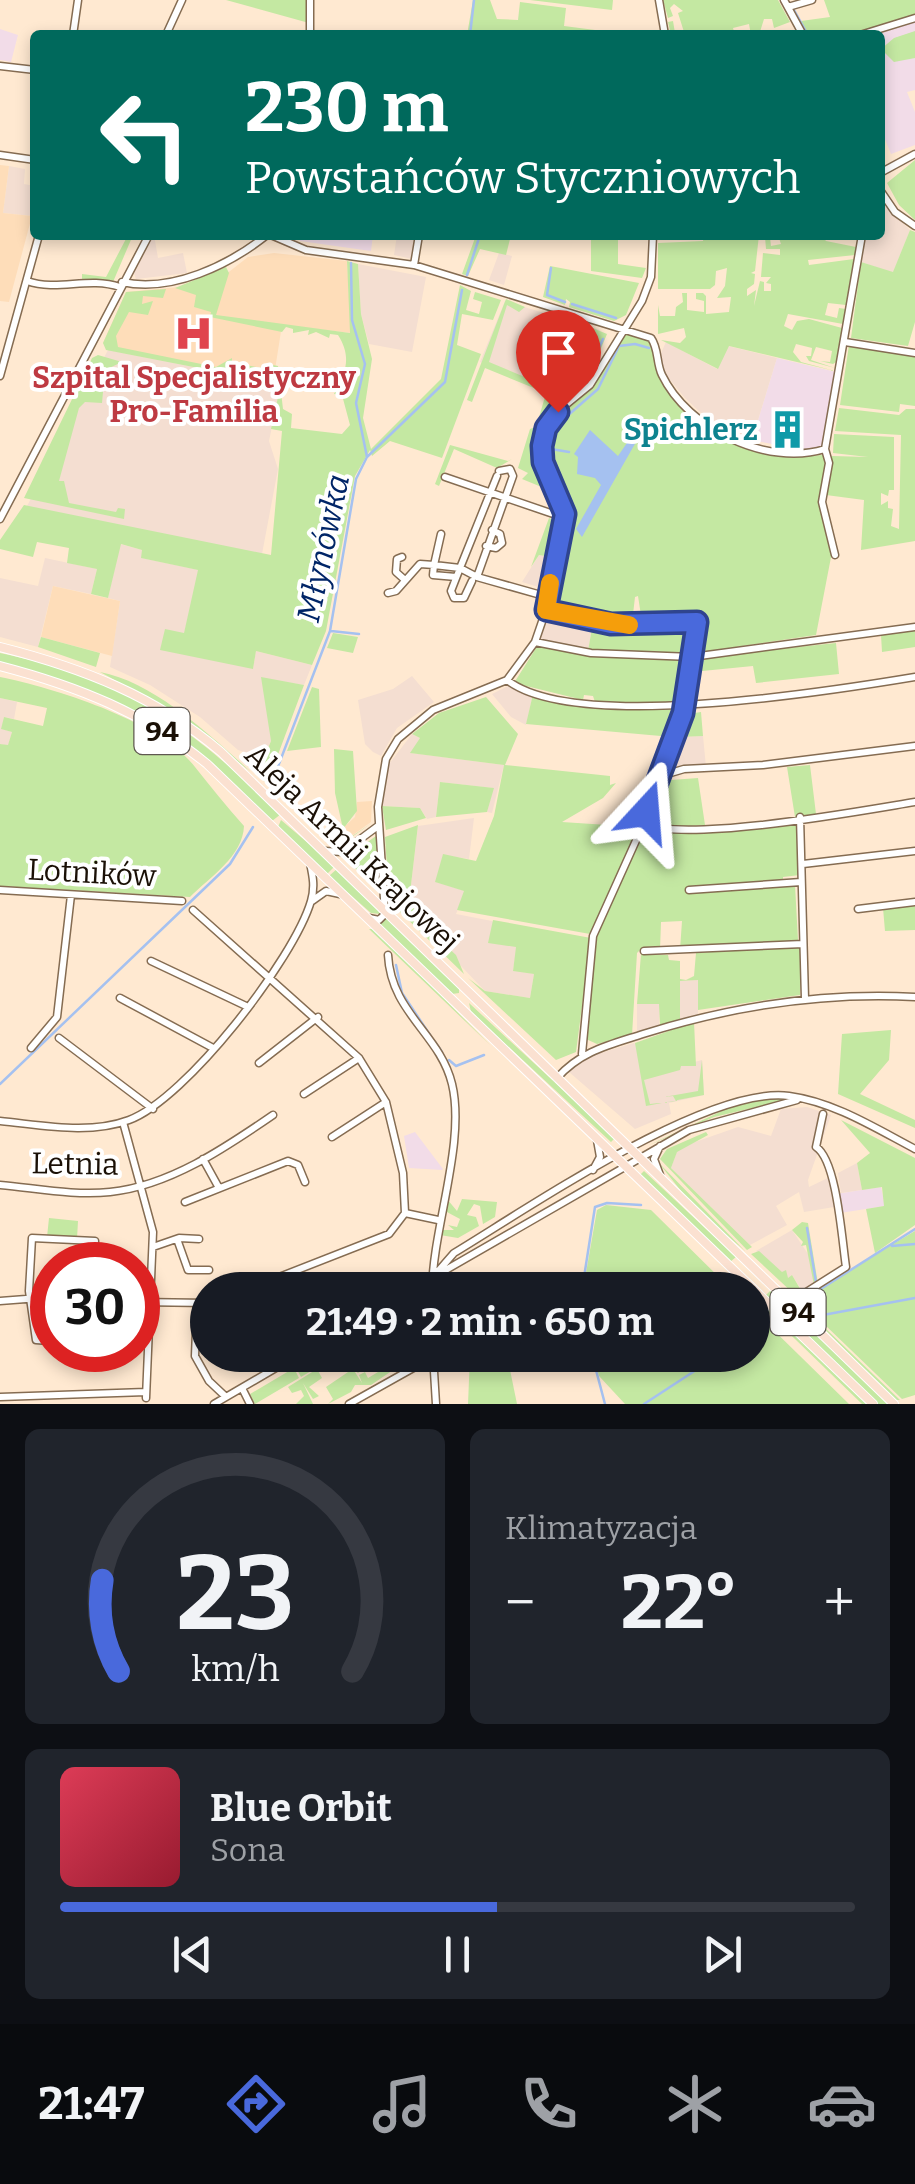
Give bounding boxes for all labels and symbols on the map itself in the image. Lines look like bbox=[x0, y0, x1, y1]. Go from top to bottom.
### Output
pin bbox=[516, 310, 601, 413]
hospital icon: Szpital Specjalistyczny Pro-Familia bbox=[173, 313, 215, 355]
place label: Szpital Specjalistyczny Pro-Familia bbox=[32, 360, 356, 430]
building icon: Spichlerz bbox=[767, 409, 809, 451]
place label: Spichlerz bbox=[624, 412, 758, 448]
water label: Młynówka bbox=[289, 471, 357, 625]
road number: 94 bbox=[134, 708, 190, 754]
street label: Aleja Armii Krajowej bbox=[237, 736, 467, 960]
position arrow bbox=[594, 760, 698, 864]
street label: Lotników bbox=[27, 852, 158, 894]
street label: Letnia bbox=[31, 1145, 119, 1183]
speed limit sign: 30 bbox=[30, 1242, 160, 1372]
road number: 94 bbox=[770, 1289, 826, 1335]

